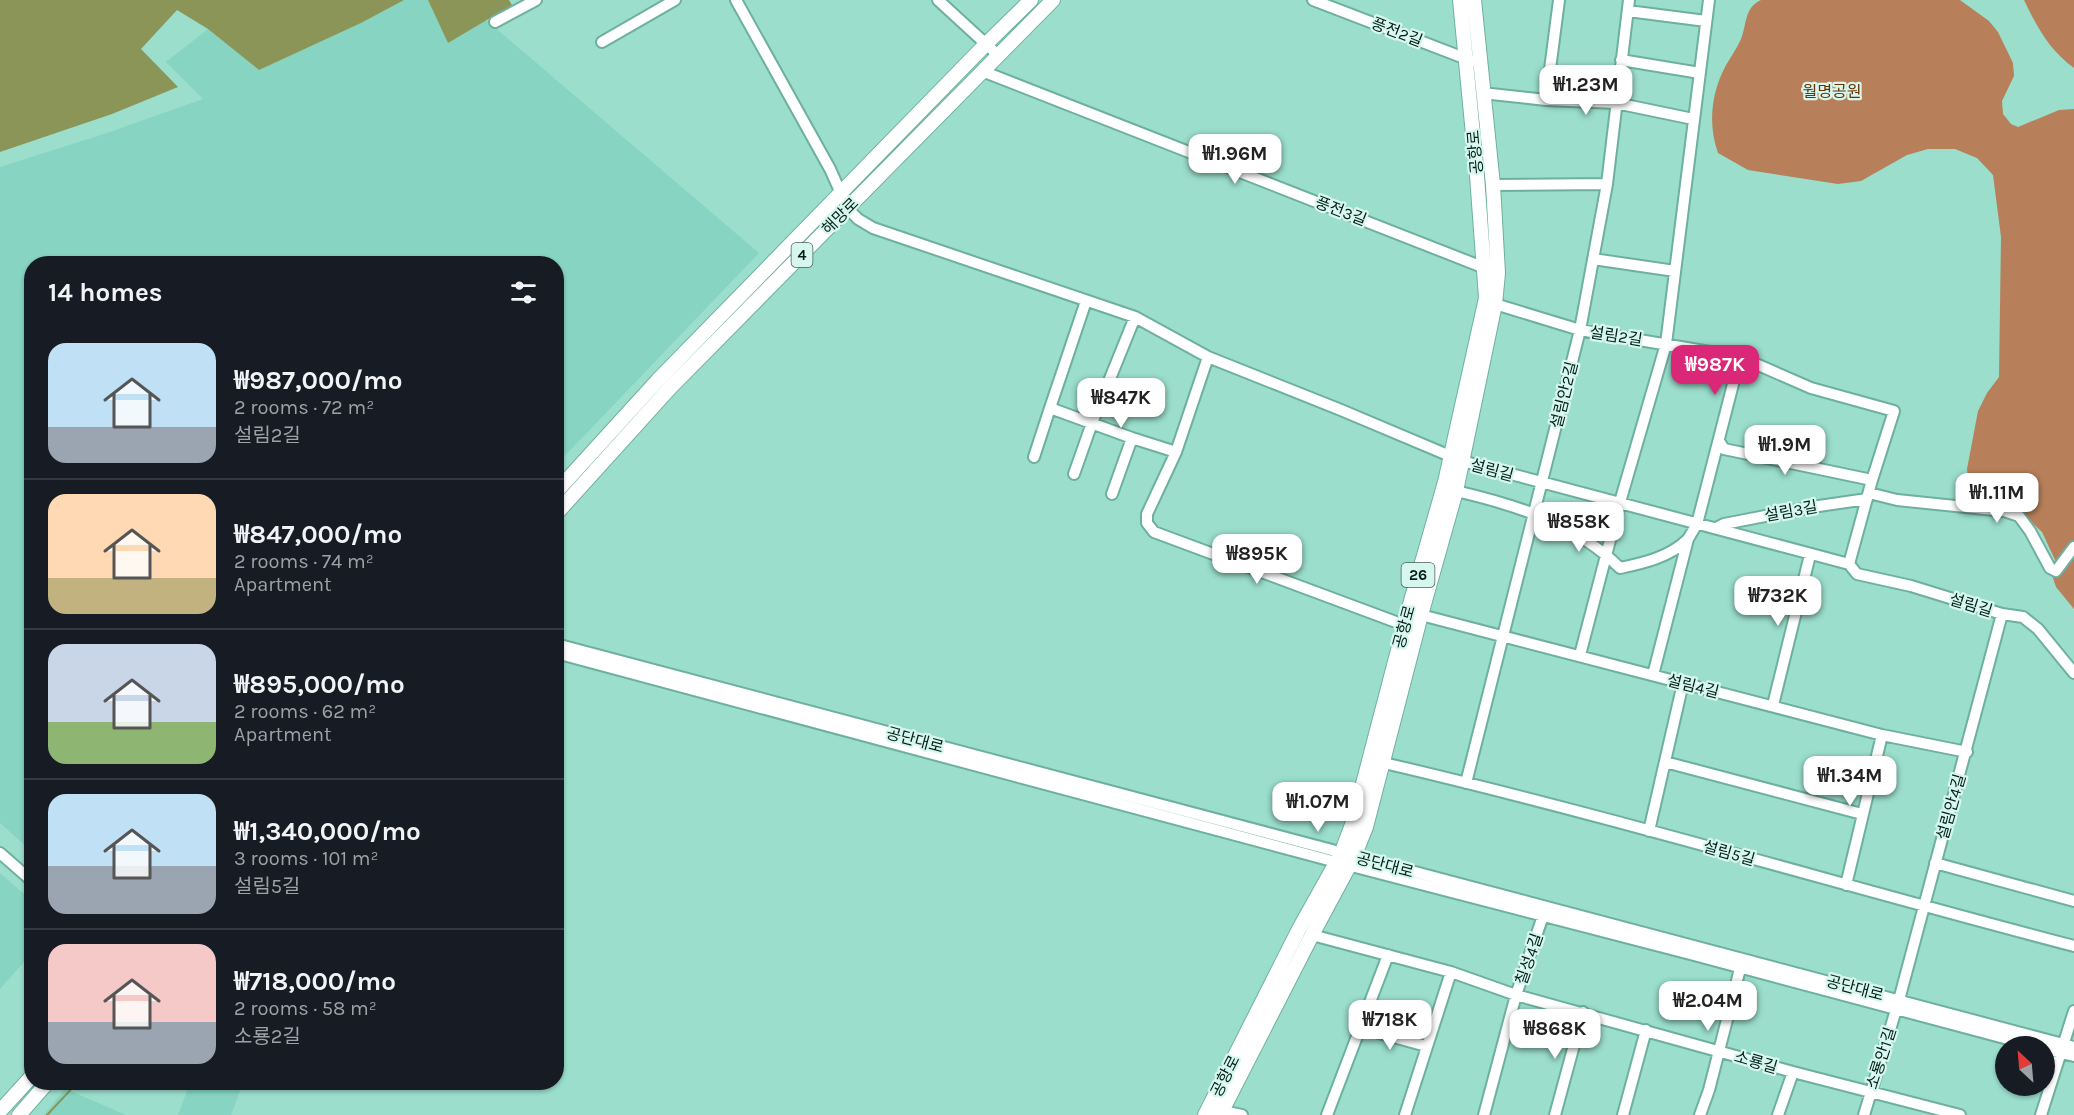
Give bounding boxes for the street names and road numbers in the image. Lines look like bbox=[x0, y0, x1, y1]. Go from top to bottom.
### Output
street label: 풍전2길 bbox=[1369, 14, 1425, 50]
street label: 공항로 bbox=[1464, 129, 1486, 175]
street label: 해망로 bbox=[818, 193, 863, 238]
street label: 풍전3길 bbox=[1313, 193, 1369, 229]
road number: 4 bbox=[792, 243, 812, 267]
street label: 설림2길 bbox=[1588, 322, 1644, 350]
street label: 설림안2길 bbox=[1547, 360, 1581, 430]
street label: 설림길 bbox=[1468, 455, 1516, 485]
street label: 설림3길 bbox=[1763, 497, 1819, 525]
road number: 26 bbox=[1402, 563, 1434, 587]
street label: 설림길 bbox=[1947, 589, 1995, 621]
street label: 공항로 bbox=[1389, 603, 1419, 651]
street label: 설림4길 bbox=[1665, 670, 1721, 702]
street label: 공단대로 bbox=[884, 723, 946, 757]
street label: 설림안4길 bbox=[1933, 772, 1969, 842]
street label: 설림5길 bbox=[1701, 837, 1757, 869]
street label: 공단대로 bbox=[1354, 848, 1416, 882]
street label: 칠성4길 bbox=[1511, 931, 1547, 987]
street label: 공단대로 bbox=[1824, 971, 1886, 1005]
street label: 소룡안1길 bbox=[1862, 1025, 1900, 1091]
street label: 소룡길 bbox=[1732, 1047, 1780, 1077]
street label: 공항로 bbox=[1207, 1052, 1244, 1100]

